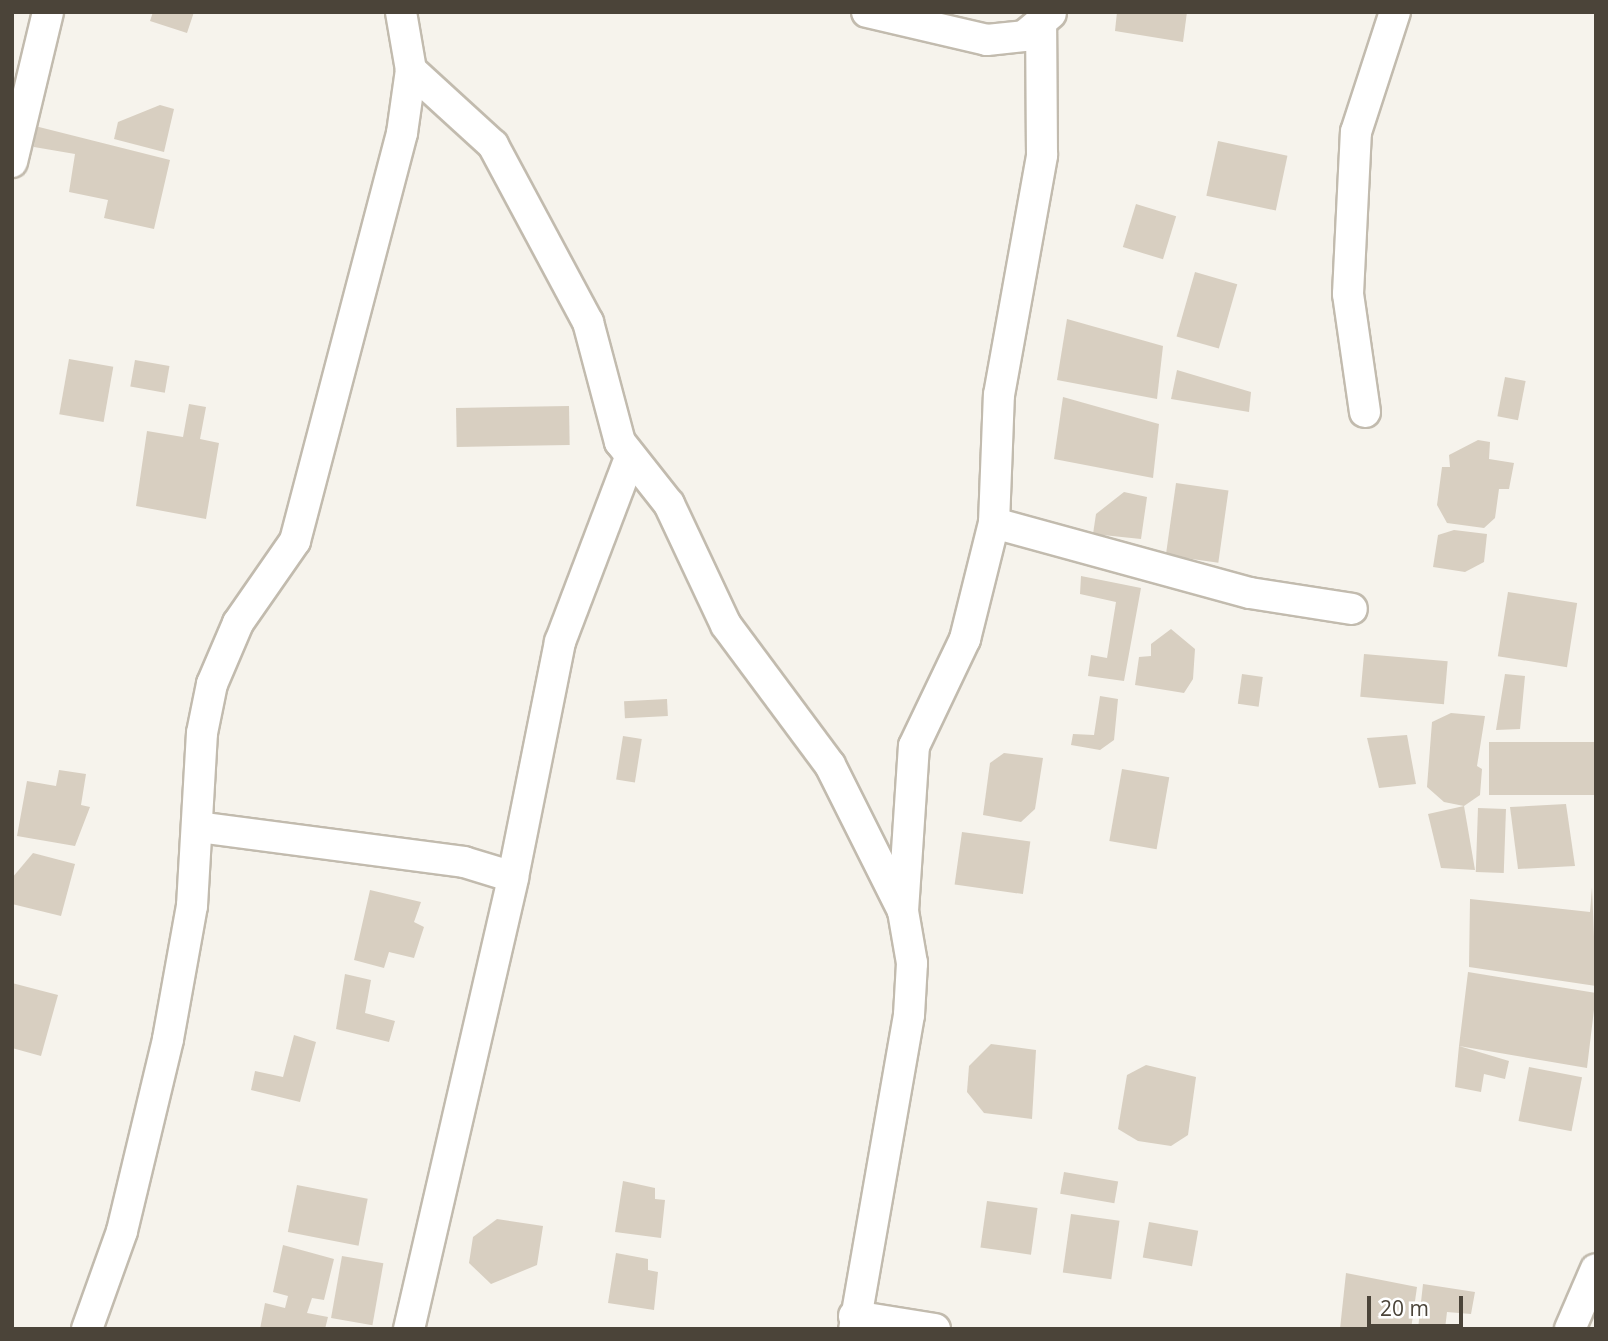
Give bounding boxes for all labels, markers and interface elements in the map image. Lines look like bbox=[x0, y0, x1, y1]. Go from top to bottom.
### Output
scale bar bbox=[1370, 1282, 1466, 1326]
text: 20 m bbox=[1380, 1294, 1429, 1322]

